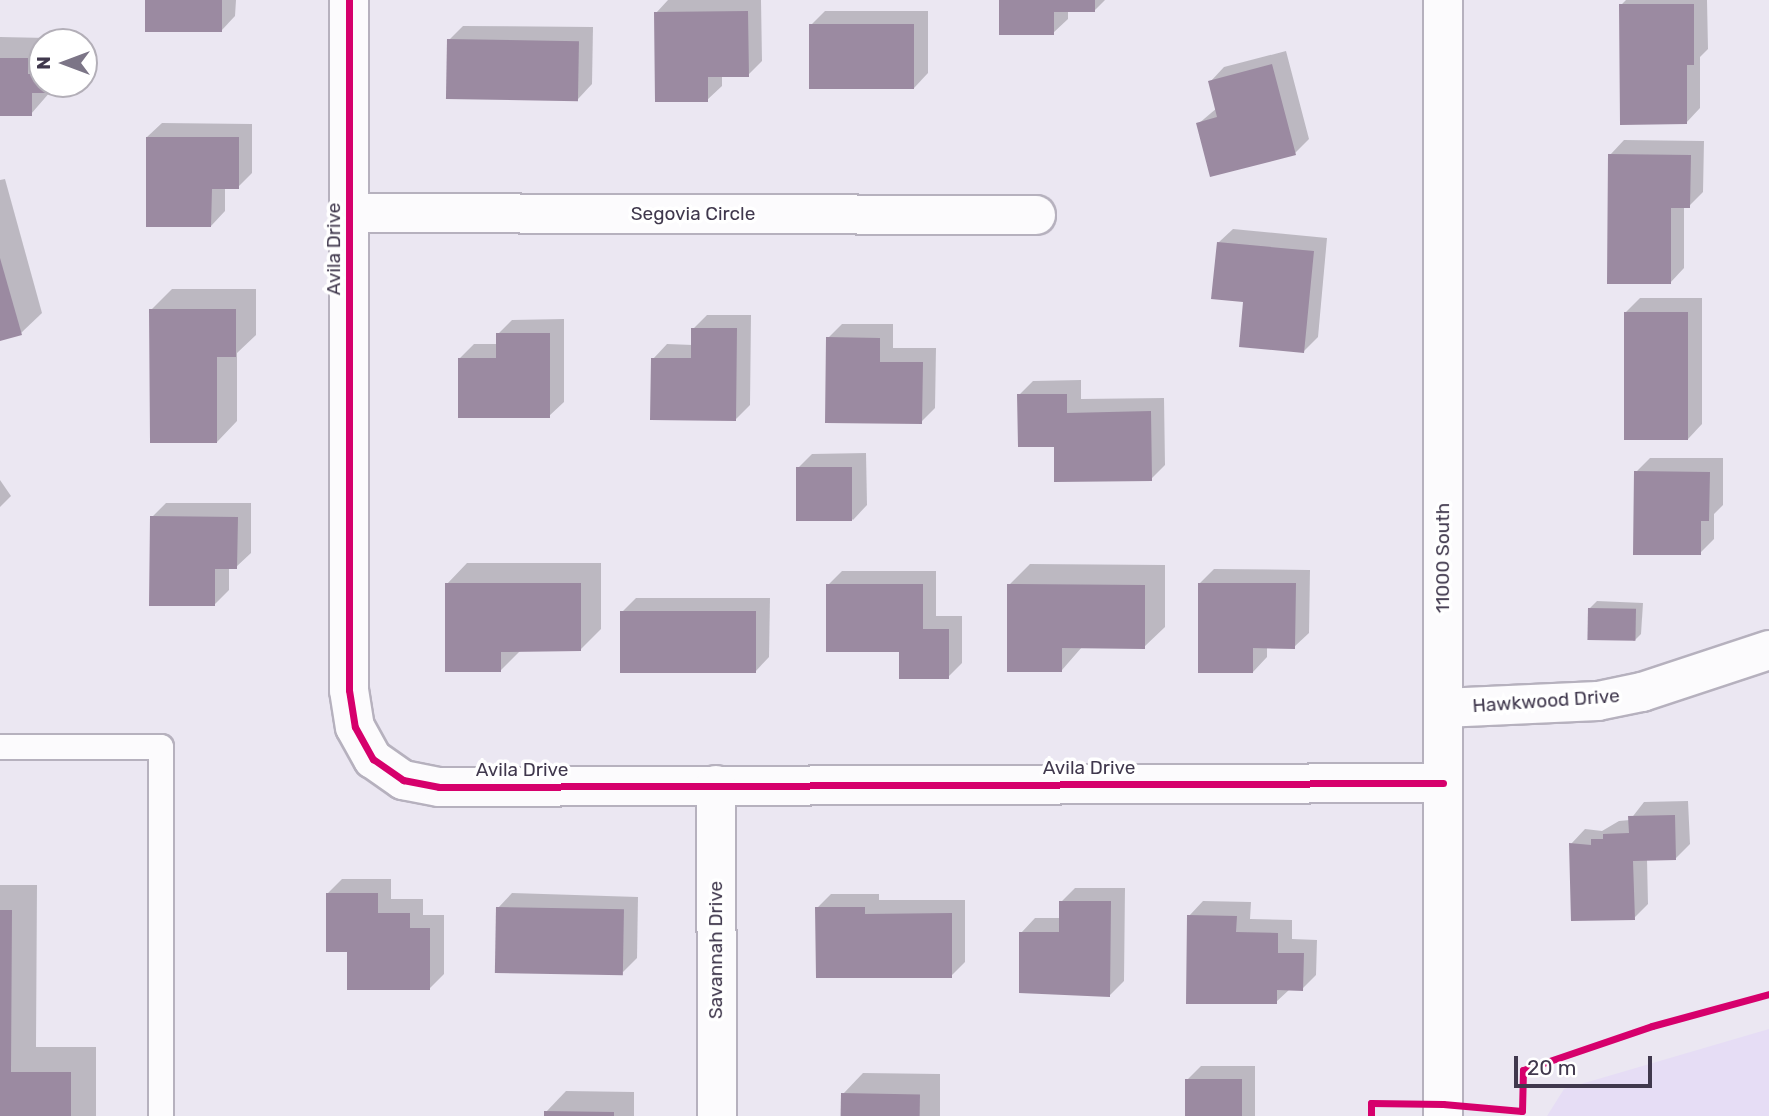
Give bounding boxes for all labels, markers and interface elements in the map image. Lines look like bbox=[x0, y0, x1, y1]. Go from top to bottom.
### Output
north arrow bbox=[28, 28, 98, 98]
text: N bbox=[32, 56, 55, 70]
street label: Avila Drive bbox=[323, 203, 345, 295]
street label: Segovia Circle bbox=[631, 203, 755, 225]
street label: 11000 South bbox=[1432, 503, 1454, 613]
street label: Hawkwood Drive bbox=[1472, 684, 1620, 718]
street label: Avila Drive bbox=[1043, 757, 1135, 779]
street label: Avila Drive bbox=[476, 759, 568, 781]
street label: Savannah Drive bbox=[705, 881, 727, 1019]
scale bar bbox=[1517, 1042, 1655, 1086]
text: 20 m bbox=[1527, 1055, 1576, 1080]

